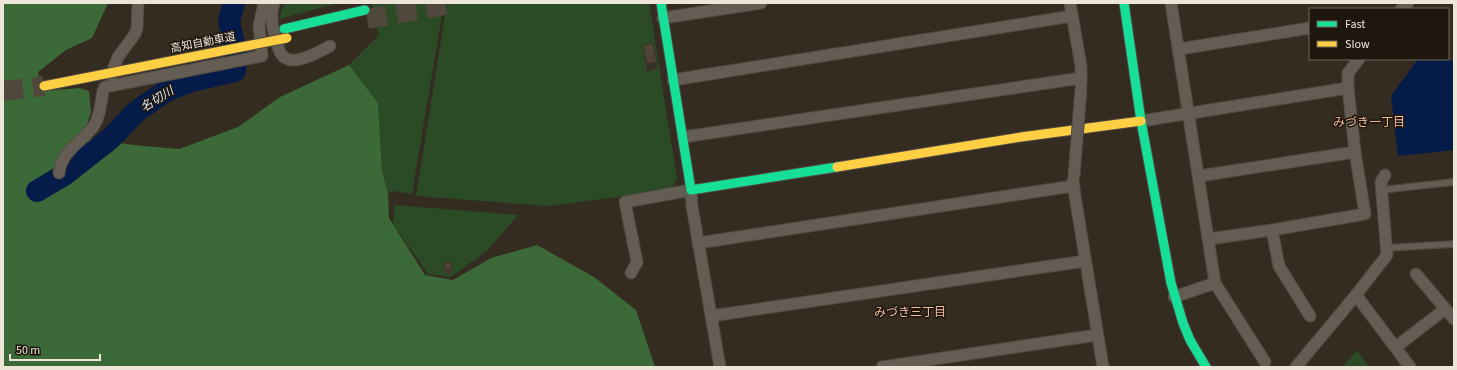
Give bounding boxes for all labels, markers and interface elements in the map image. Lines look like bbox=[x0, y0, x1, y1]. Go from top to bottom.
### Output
legend bbox=[1309, 8, 1449, 60]
text: Fast bbox=[1345, 16, 1365, 33]
street label: 高知自動車道 bbox=[169, 29, 237, 56]
text: Slow bbox=[1345, 36, 1370, 53]
water label: 名切川 bbox=[137, 82, 179, 116]
district label: みづき一丁目 bbox=[1333, 114, 1405, 131]
district label: みづき三丁目 bbox=[874, 304, 946, 321]
scale bar bbox=[10, 336, 100, 362]
text: 50 m bbox=[16, 342, 40, 359]

